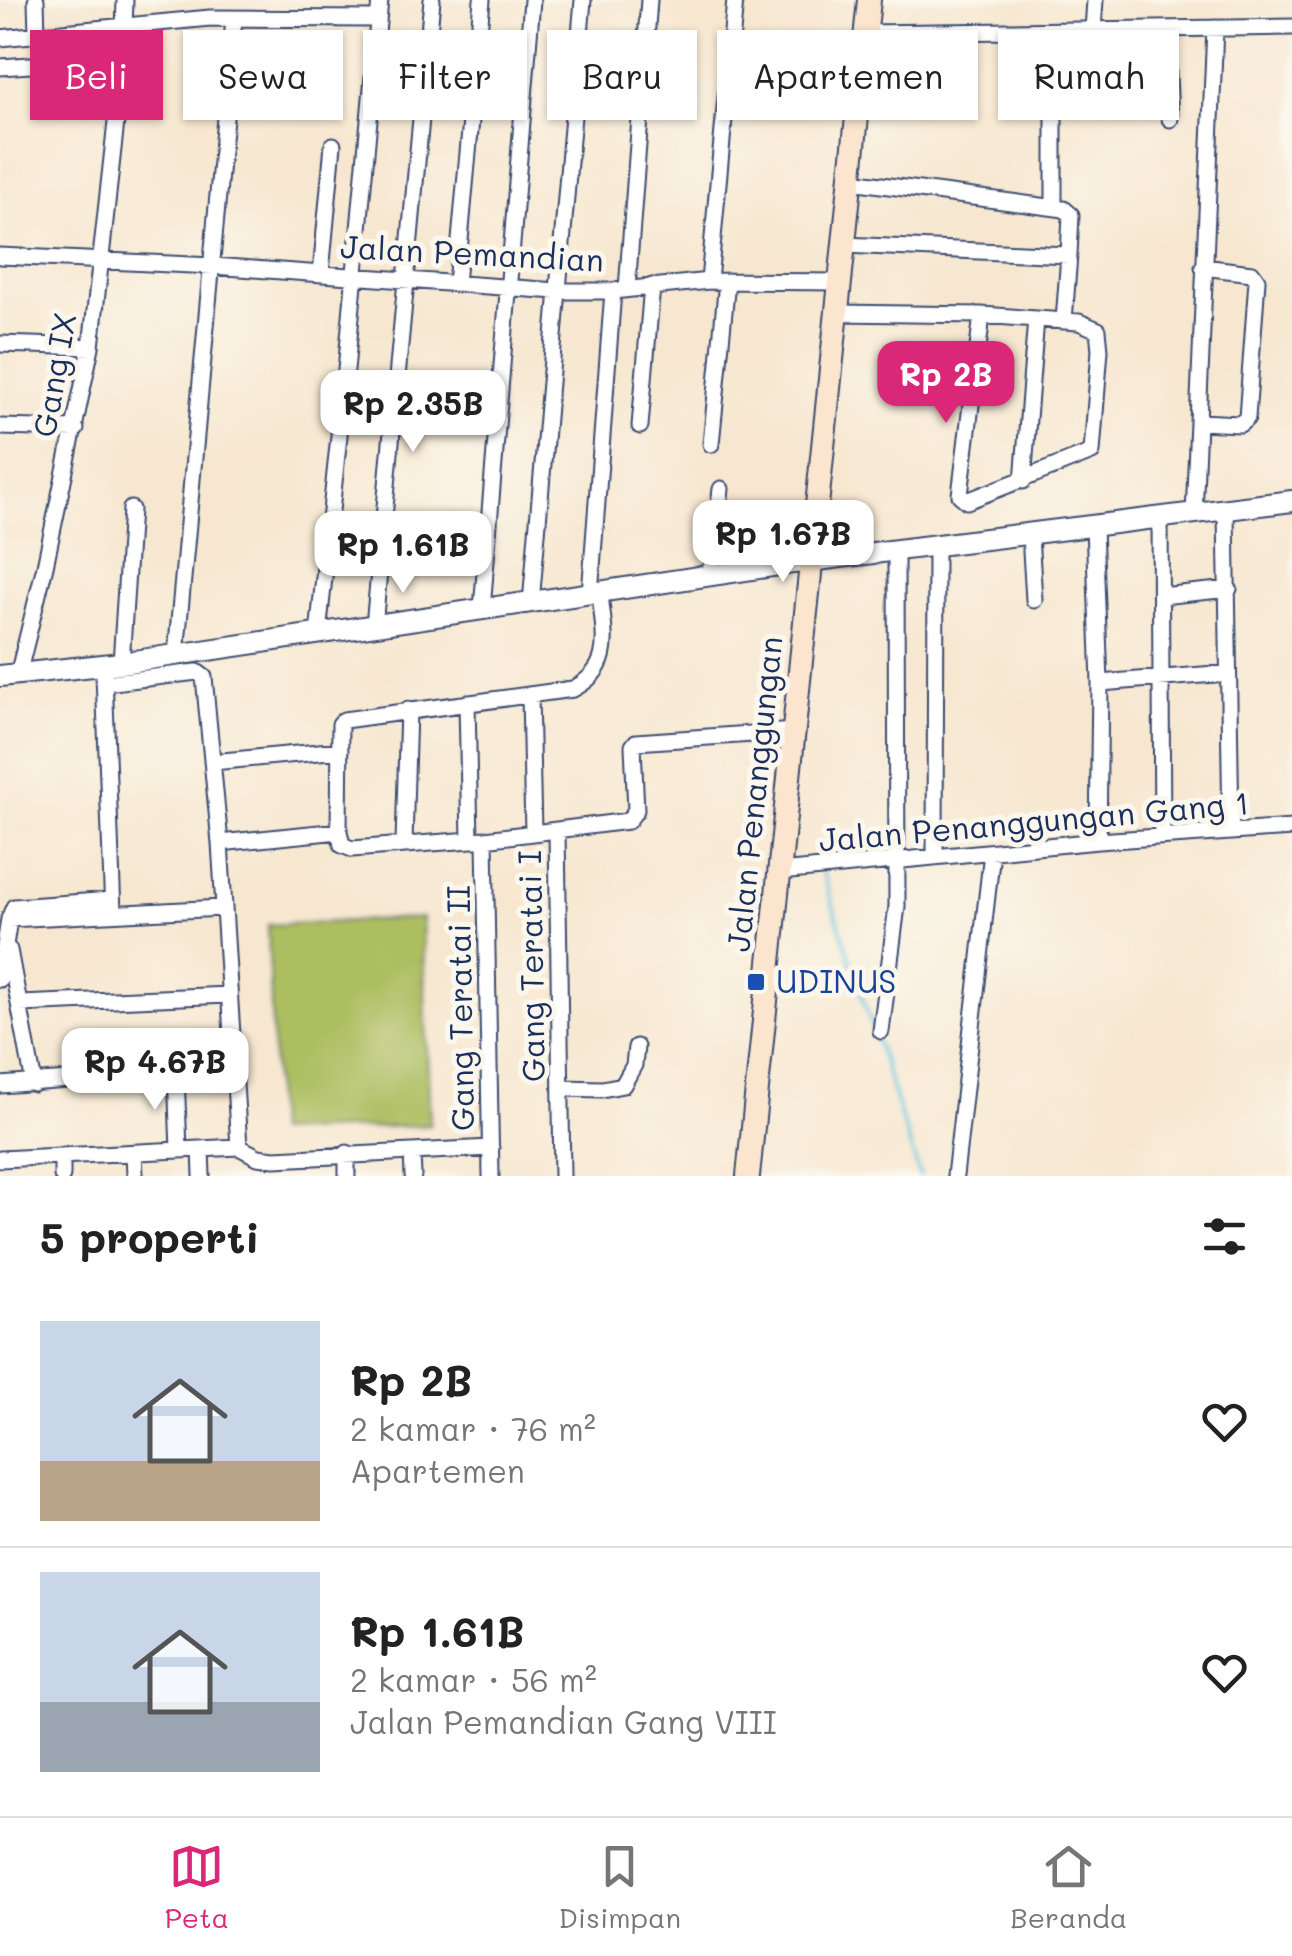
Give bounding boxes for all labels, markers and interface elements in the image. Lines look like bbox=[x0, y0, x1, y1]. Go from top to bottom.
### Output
chip: Beli bbox=[30, 30, 163, 120]
chip: Sewa bbox=[183, 30, 343, 120]
chip: Filter bbox=[363, 30, 527, 120]
chip: Baru bbox=[547, 30, 697, 120]
chip: Apartemen bbox=[717, 30, 978, 120]
chip: Rumah bbox=[998, 30, 1179, 120]
street label: Jalan Pemandian bbox=[339, 224, 605, 280]
street label: Gang IX bbox=[21, 309, 85, 440]
pin: Rp 2B bbox=[876, 341, 1016, 426]
text: Rp 2B bbox=[899, 352, 993, 394]
pin: Rp 2.35B bbox=[310, 370, 516, 455]
text: Rp 2.35B bbox=[342, 381, 484, 423]
pin: Rp 1.67B bbox=[680, 500, 886, 585]
pin: Rp 1.61B bbox=[300, 511, 506, 596]
text: Rp 1.67B bbox=[715, 511, 851, 553]
text: Rp 1.61B bbox=[337, 522, 469, 564]
street label: Jalan Penanggungan bbox=[716, 634, 790, 954]
street label: Jalan Penanggungan Gang 1 bbox=[817, 780, 1251, 860]
street label: Gang Teratai I bbox=[507, 850, 553, 1082]
street label: Gang Teratai II bbox=[436, 885, 482, 1131]
place label: UDINUS bbox=[776, 959, 896, 1001]
marker: UDINUS bbox=[745, 971, 767, 993]
pin: Rp 4.67B bbox=[52, 1028, 258, 1113]
text: Rp 4.67B bbox=[84, 1039, 226, 1081]
text: 5 properti bbox=[40, 1209, 260, 1264]
icon: filters bbox=[1197, 1209, 1252, 1264]
text: Rp 2B bbox=[350, 1352, 472, 1407]
icon: home bbox=[120, 1361, 240, 1481]
icon: heart bbox=[1197, 1394, 1252, 1449]
text: 2 kamar · 76 m² bbox=[350, 1407, 596, 1449]
text: Apartemen bbox=[350, 1449, 525, 1491]
text: Rp 1.61B bbox=[350, 1603, 525, 1658]
icon: home bbox=[120, 1612, 240, 1732]
icon: heart bbox=[1197, 1645, 1252, 1700]
text: 2 kamar · 56 m² bbox=[350, 1658, 597, 1700]
text: Jalan Pemandian Gang VIII bbox=[350, 1700, 777, 1742]
tab: Peta bbox=[165, 1839, 229, 1935]
tab: Disimpan bbox=[558, 1839, 681, 1935]
tab: Beranda bbox=[1010, 1839, 1127, 1935]

